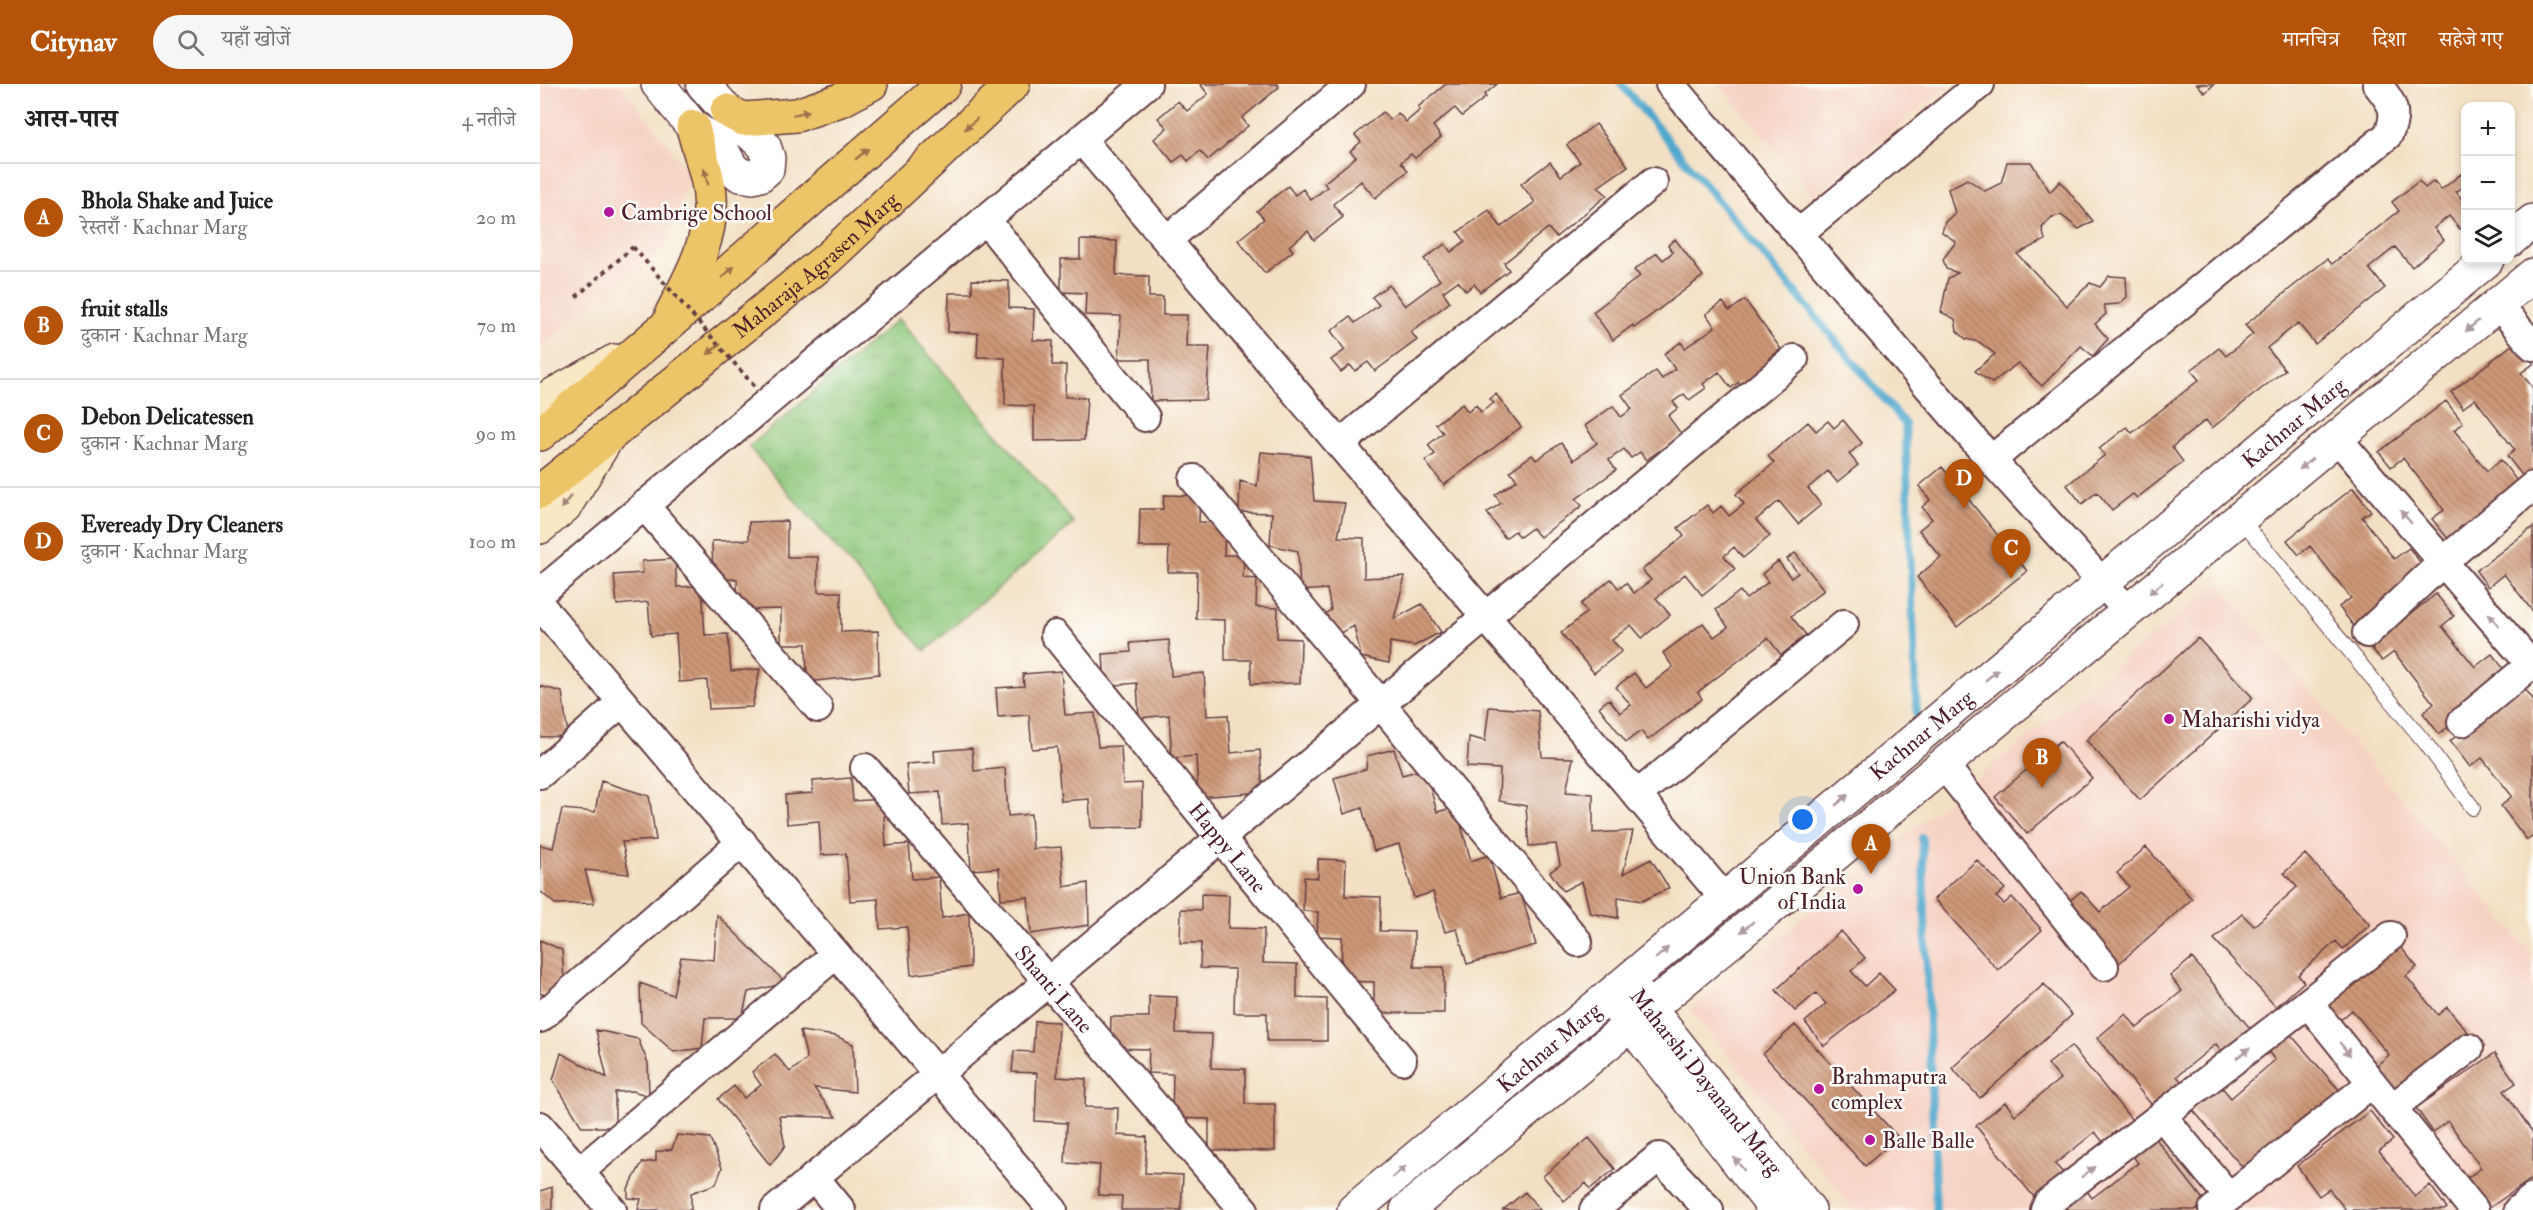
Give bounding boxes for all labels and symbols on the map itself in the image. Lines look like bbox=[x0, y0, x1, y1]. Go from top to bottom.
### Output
one-way arrow bbox=[792, 107, 810, 117]
one-way arrow bbox=[963, 117, 978, 131]
one-way arrow bbox=[854, 147, 870, 160]
one-way arrow bbox=[700, 168, 710, 187]
street label: Maharaja Agrasen Marg bbox=[727, 185, 906, 345]
place label: Cambrige School bbox=[621, 199, 772, 227]
marker: Cambrige School bbox=[602, 205, 616, 219]
one-way arrow bbox=[720, 266, 735, 279]
one-way arrow bbox=[2464, 319, 2480, 332]
one-way arrow bbox=[706, 343, 722, 356]
street label: Kachnar Marg bbox=[2236, 371, 2353, 475]
one-way arrow bbox=[2299, 457, 2314, 470]
pin: D bbox=[1944, 460, 1984, 509]
one-way arrow bbox=[560, 494, 572, 510]
one-way arrow bbox=[2400, 510, 2413, 525]
pin: C bbox=[1992, 530, 2030, 579]
one-way arrow bbox=[2148, 582, 2164, 595]
one-way arrow bbox=[2487, 612, 2500, 628]
one-way arrow bbox=[1984, 669, 1999, 682]
street label: Kachnar Marg bbox=[1864, 683, 1980, 787]
place label: Maharishi vidya bbox=[2181, 706, 2321, 734]
marker: Maharishi vidya bbox=[2162, 712, 2176, 726]
pin: B bbox=[2022, 738, 2062, 788]
one-way arrow bbox=[1834, 794, 1850, 807]
street label: Happy Lane bbox=[1182, 797, 1273, 899]
your location bbox=[1788, 805, 1817, 834]
pin: A bbox=[1852, 824, 1890, 874]
place label: Union Bank of India bbox=[1739, 863, 1847, 916]
marker: Union Bank of India bbox=[1851, 882, 1865, 896]
one-way arrow bbox=[1740, 920, 1755, 933]
street label: Shanti Lane bbox=[1008, 940, 1099, 1039]
one-way arrow bbox=[1654, 947, 1670, 960]
street label: Maharshi Dayanand Marg bbox=[1624, 983, 1789, 1182]
street label: Kachnar Marg bbox=[1492, 995, 1608, 1099]
one-way arrow bbox=[2338, 1041, 2351, 1057]
one-way arrow bbox=[2235, 1047, 2251, 1060]
place label: Brahmaputra complex bbox=[1831, 1063, 1948, 1117]
marker: Brahmaputra complex bbox=[1812, 1082, 1826, 1096]
place label: Balle Balle bbox=[1882, 1127, 1974, 1155]
marker: Balle Balle bbox=[1863, 1133, 1877, 1147]
one-way arrow bbox=[1734, 1157, 1746, 1172]
one-way arrow bbox=[1391, 1166, 1407, 1179]
one-way arrow bbox=[2080, 1166, 2096, 1178]

